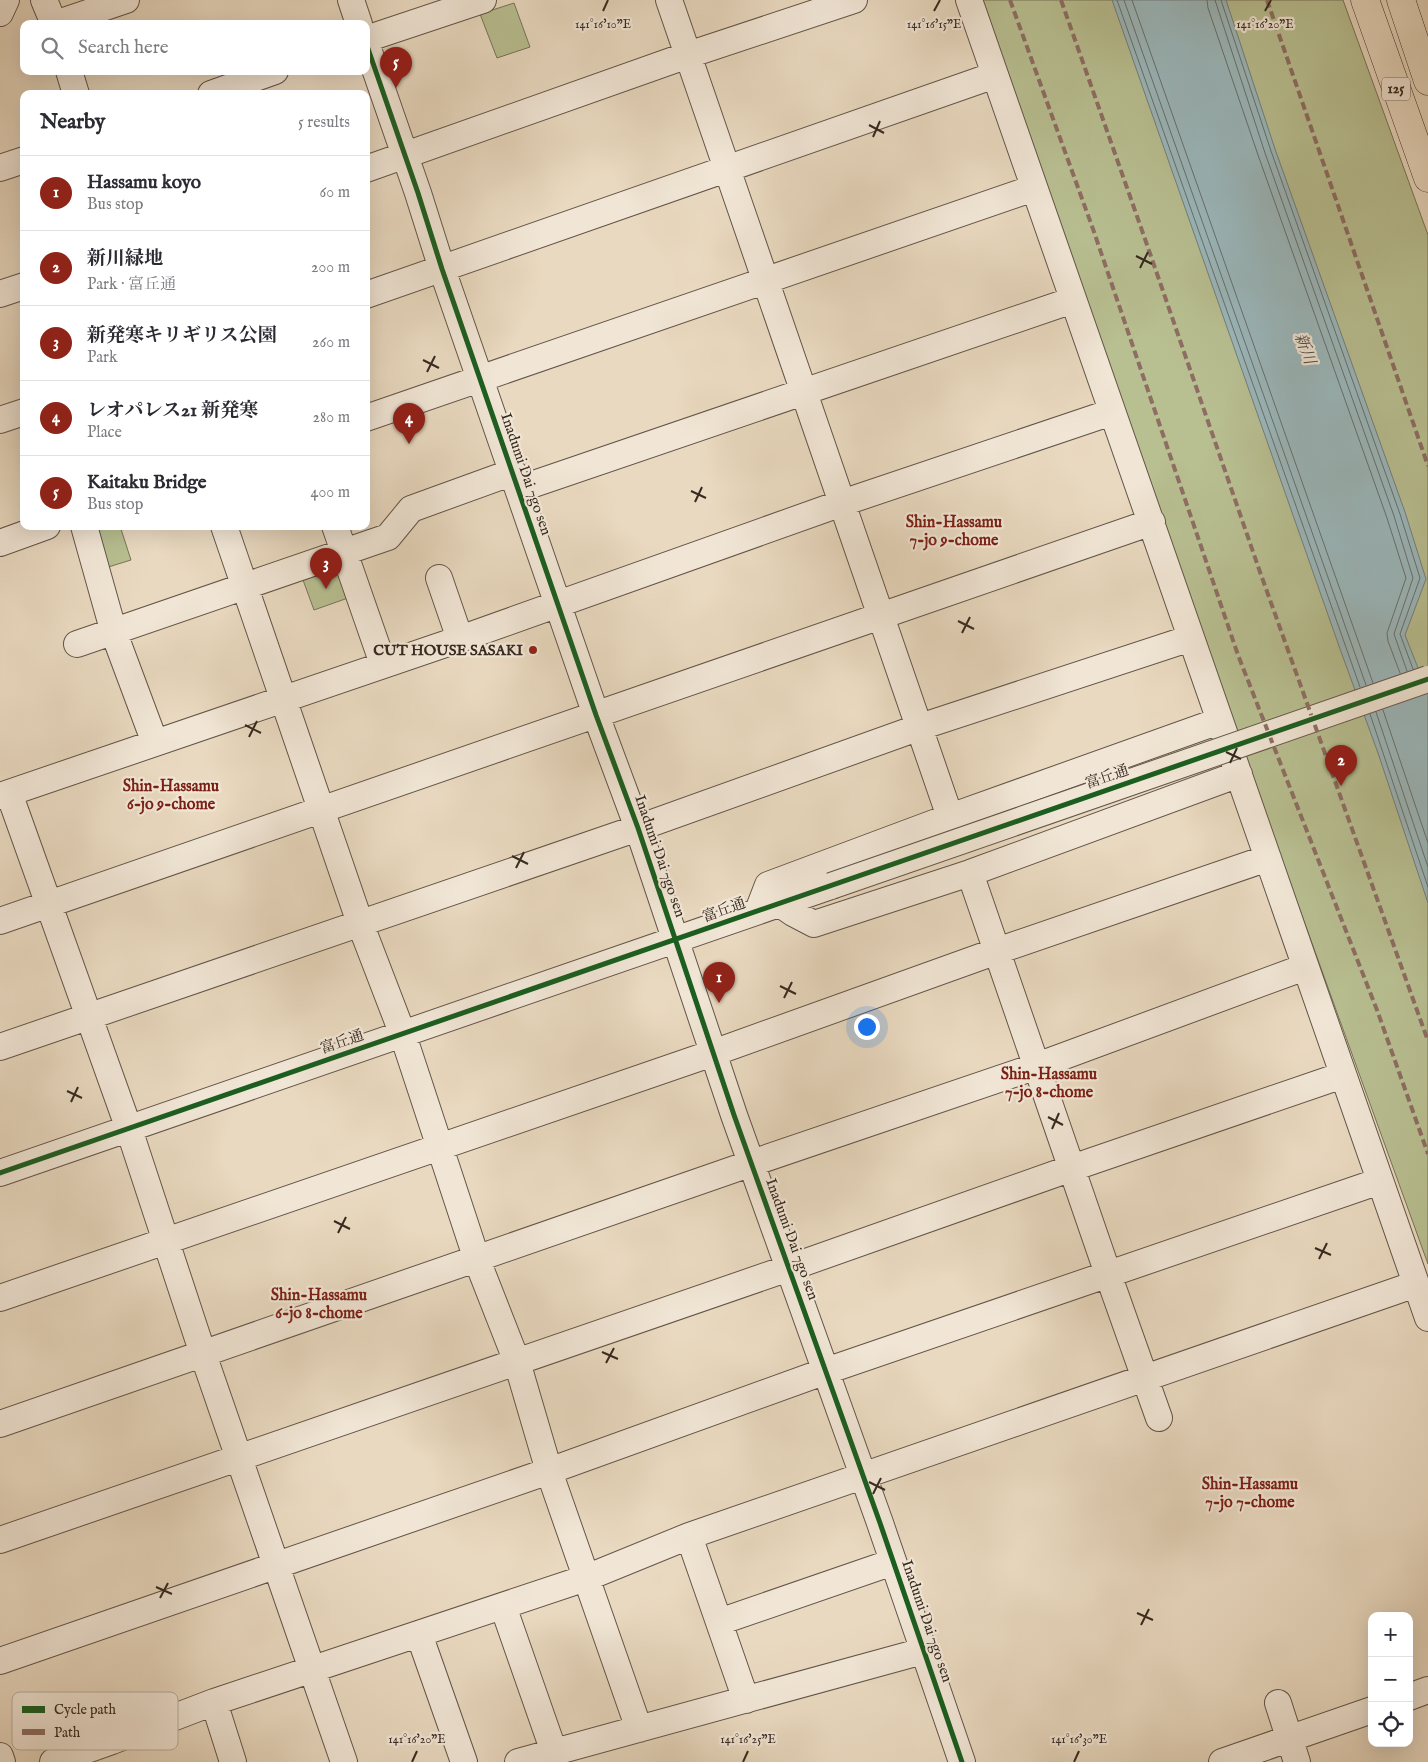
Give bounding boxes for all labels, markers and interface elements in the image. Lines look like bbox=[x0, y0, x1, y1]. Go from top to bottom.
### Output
text: 141°16'10"E bbox=[575, 17, 631, 32]
text: 141°16'15"E bbox=[907, 17, 961, 32]
text: 141°16'20"E bbox=[1236, 17, 1294, 32]
search box bbox=[20, 20, 370, 75]
icon: search bbox=[38, 34, 66, 62]
text: Search here bbox=[78, 36, 169, 60]
pin: 5 bbox=[380, 47, 412, 88]
road number: 125 bbox=[1382, 78, 1410, 100]
text: Nearby bbox=[40, 109, 105, 136]
text: 5 results bbox=[298, 113, 350, 133]
text: Hassamu koyo bbox=[87, 171, 201, 195]
text: 1 bbox=[53, 183, 59, 203]
text: 60 m bbox=[320, 183, 350, 203]
text: Bus stop bbox=[87, 195, 143, 215]
text: 新川緑地 bbox=[87, 247, 163, 271]
text: 2 bbox=[52, 258, 60, 278]
text: 200 m bbox=[311, 258, 350, 278]
text: Park · 富丘通 bbox=[87, 275, 176, 295]
text: 新発寒キリギリス公園 bbox=[87, 324, 277, 348]
water label: 新川 bbox=[1289, 331, 1320, 369]
text: 3 bbox=[53, 333, 59, 353]
text: 260 m bbox=[312, 333, 350, 353]
text: Park bbox=[87, 348, 117, 368]
text: レオパレス21 新発寒 bbox=[87, 399, 258, 423]
pin: 4 bbox=[393, 403, 425, 444]
text: 4 bbox=[52, 408, 60, 428]
text: 280 m bbox=[313, 408, 350, 428]
street label: Inadumi Dai 7go sen bbox=[496, 410, 556, 538]
text: Place bbox=[87, 423, 122, 443]
text: Kaitaku Bridge bbox=[87, 471, 207, 495]
text: 5 bbox=[53, 483, 59, 503]
text: 400 m bbox=[311, 483, 350, 503]
text: Bus stop bbox=[87, 495, 143, 515]
district label: Shin-Hassamu 7-jo 9-chome bbox=[906, 513, 1003, 551]
pin: 3 bbox=[310, 548, 342, 589]
place label: CUT HOUSE SASAKI bbox=[373, 641, 524, 660]
marker: CUT HOUSE SASAKI bbox=[527, 644, 539, 656]
pin: 2 bbox=[1325, 745, 1357, 786]
street label: 富丘通 bbox=[1083, 761, 1131, 793]
district label: Shin-Hassamu 6-jo 9-chome bbox=[123, 777, 220, 815]
street label: Inadumi Dai 7go sen bbox=[630, 792, 690, 920]
street label: 富丘通 bbox=[700, 893, 748, 927]
pin: 1 bbox=[703, 962, 735, 1003]
your location bbox=[854, 1014, 880, 1040]
street label: 富丘通 bbox=[318, 1026, 366, 1058]
district label: Shin-Hassamu 7-jo 8-chome bbox=[1001, 1065, 1098, 1103]
street label: Inadumi Dai 7go sen bbox=[761, 1176, 823, 1302]
district label: Shin-Hassamu 6-jo 8-chome bbox=[271, 1286, 368, 1324]
district label: Shin-Hassamu 7-jo 7-chome bbox=[1202, 1475, 1299, 1513]
street label: Inadumi Dai 7go sen bbox=[897, 1557, 957, 1685]
map controls bbox=[1368, 1612, 1413, 1747]
button: + bbox=[1368, 1612, 1413, 1657]
button: − bbox=[1368, 1657, 1413, 1702]
legend bbox=[12, 1692, 178, 1750]
text: Cycle path bbox=[54, 1701, 116, 1719]
button: locate bbox=[1368, 1702, 1413, 1747]
text: Path bbox=[54, 1724, 81, 1742]
text: 141°16'20"E bbox=[388, 1732, 446, 1747]
text: 141°16'25"E bbox=[720, 1732, 776, 1747]
text: 141°16'30"E bbox=[1051, 1732, 1107, 1747]

